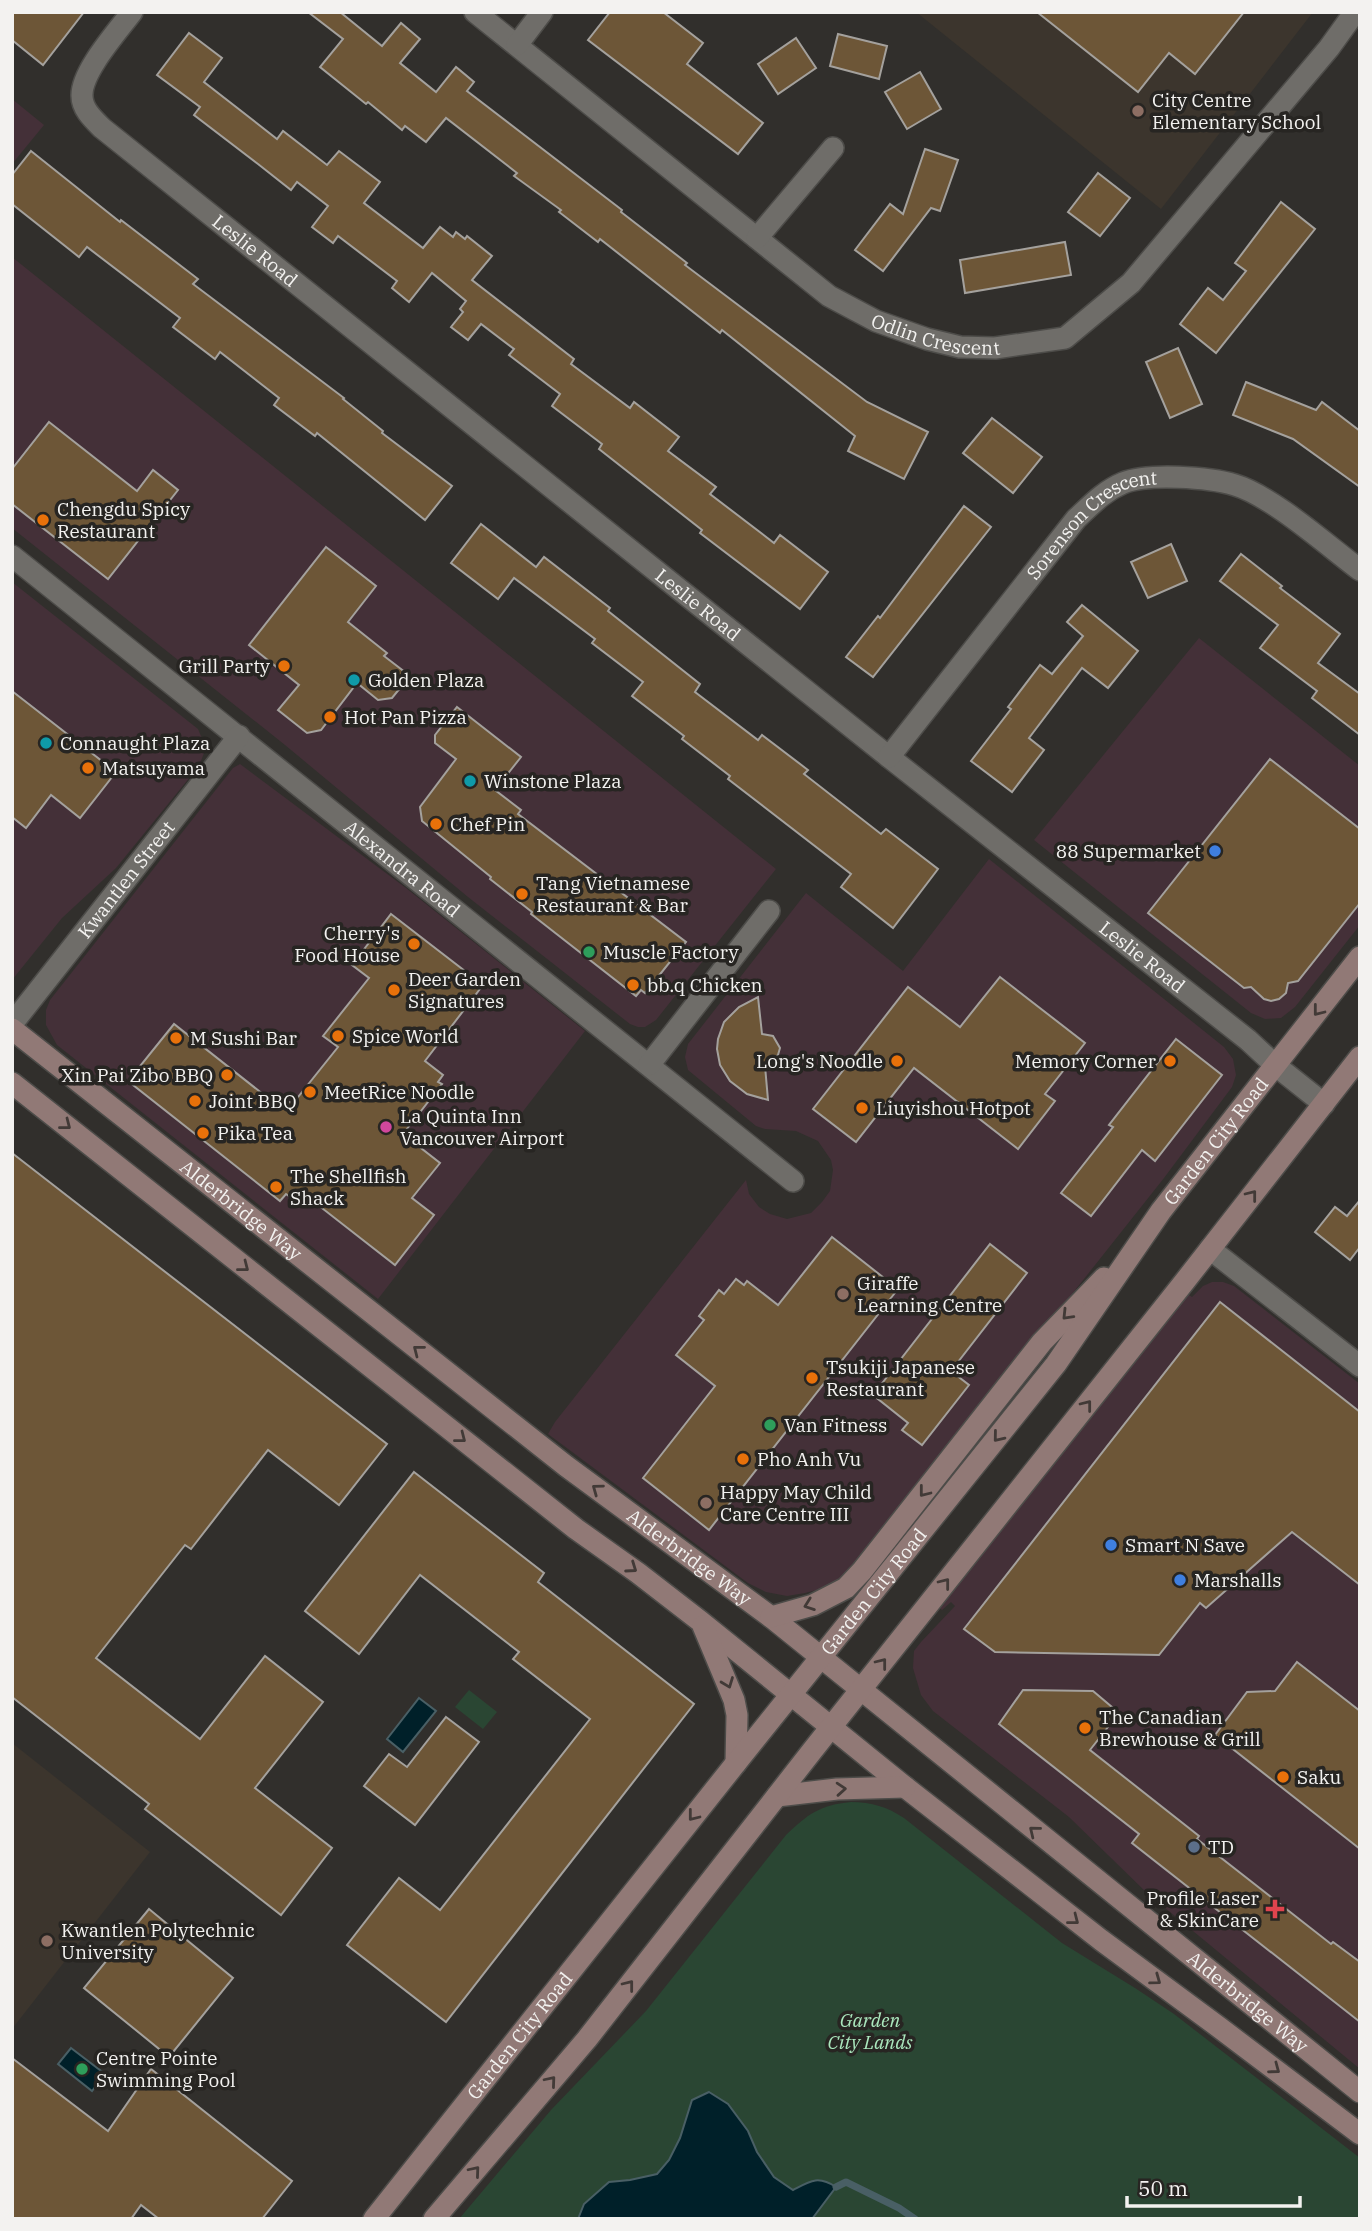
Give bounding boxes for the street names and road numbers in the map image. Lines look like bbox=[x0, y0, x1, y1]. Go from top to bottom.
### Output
street label: Leslie Road bbox=[208, 209, 303, 292]
street label: Odlin Crescent bbox=[868, 308, 1002, 360]
street label: Sorenson Crescent bbox=[1021, 465, 1158, 584]
street label: Leslie Road bbox=[651, 563, 746, 646]
street label: Alexandra Road bbox=[340, 815, 465, 922]
street label: Kwantlen Street bbox=[72, 816, 180, 943]
street label: Leslie Road bbox=[1095, 916, 1190, 998]
street label: Garden City Road bbox=[1158, 1072, 1273, 1210]
street label: Alderbridge Way bbox=[176, 1154, 308, 1266]
street label: Alderbridge Way bbox=[623, 1503, 757, 1611]
street label: Garden City Road bbox=[815, 1523, 932, 1660]
street label: Alderbridge Way bbox=[1183, 1946, 1314, 2058]
street label: Garden City Road bbox=[462, 1967, 577, 2104]

